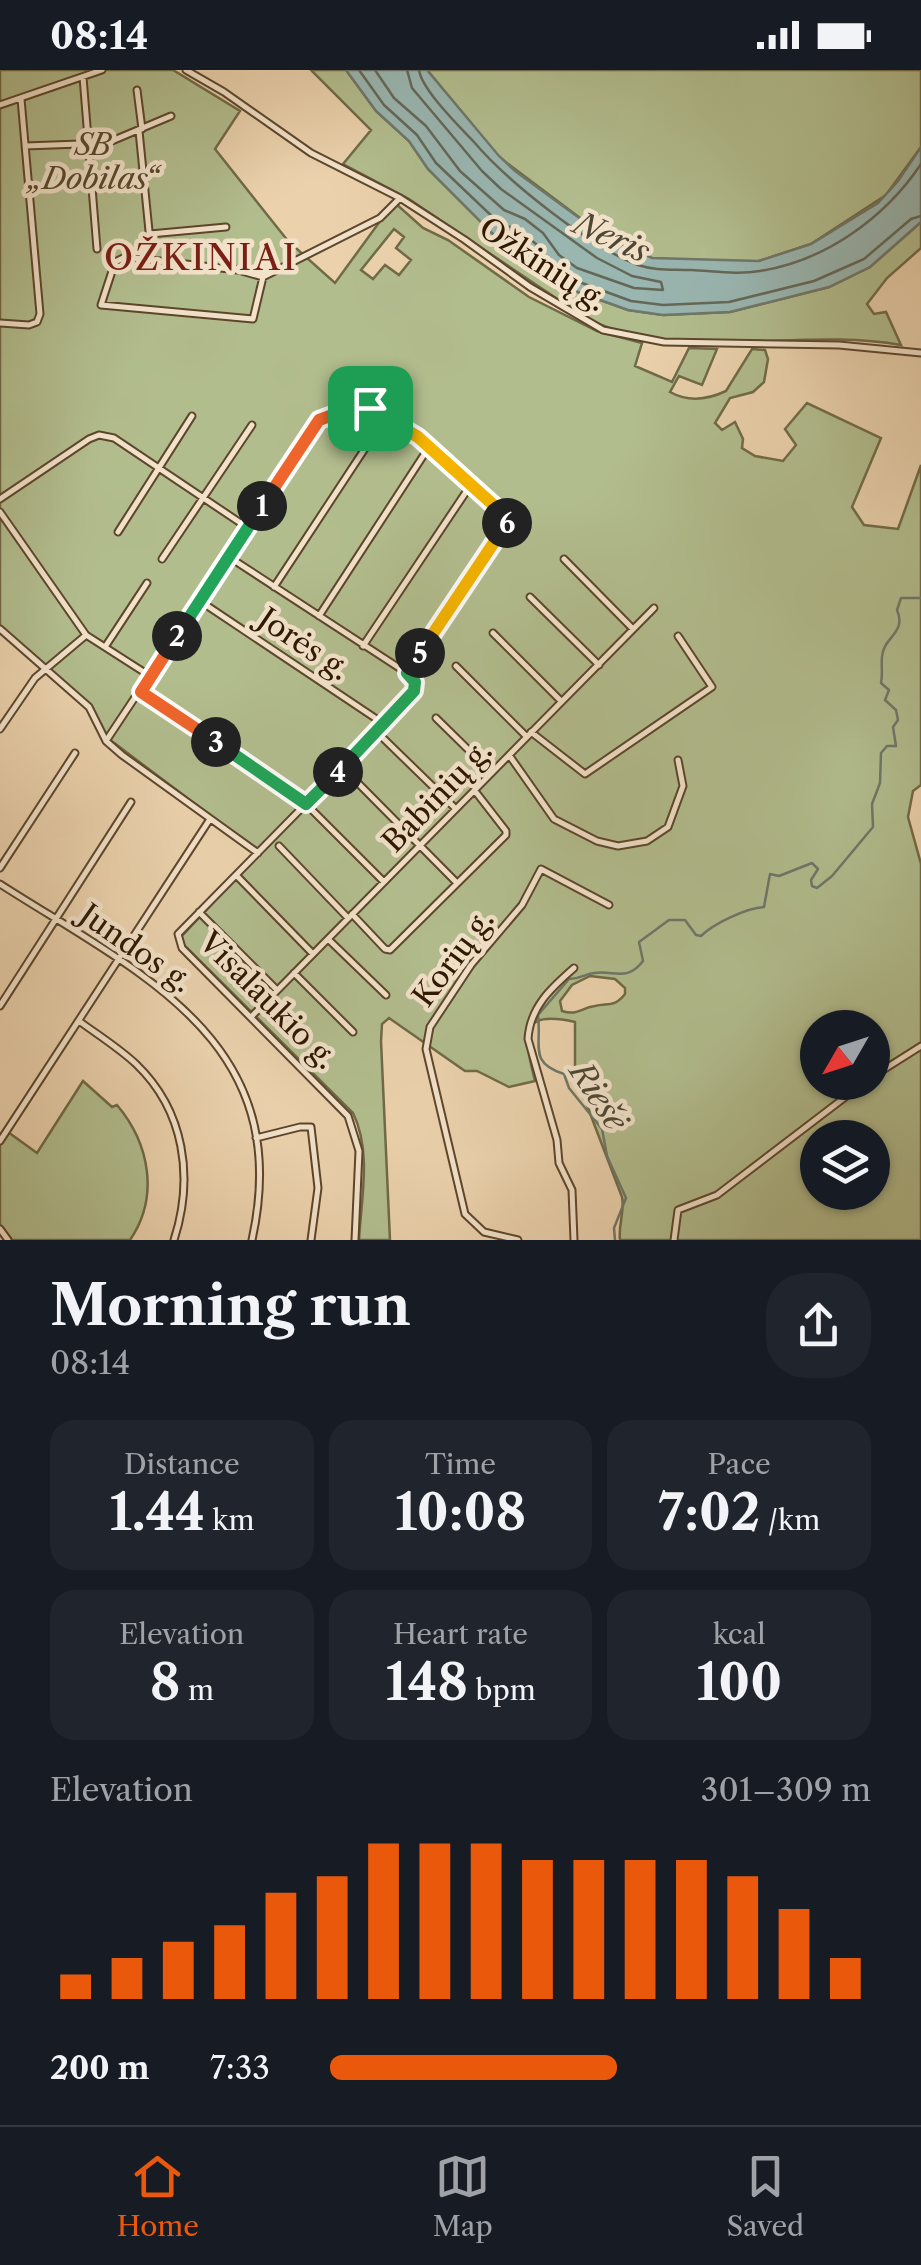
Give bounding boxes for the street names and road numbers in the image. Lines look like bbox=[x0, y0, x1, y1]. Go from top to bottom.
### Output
street label: Ožkinių g. bbox=[472, 209, 614, 319]
street label: Jorės g. bbox=[248, 598, 357, 688]
street label: Babinių g. bbox=[374, 732, 500, 860]
street label: Jundos g. bbox=[69, 894, 199, 1000]
street label: Korių g. bbox=[404, 902, 502, 1014]
street label: Visalaukio g. bbox=[191, 923, 345, 1077]

